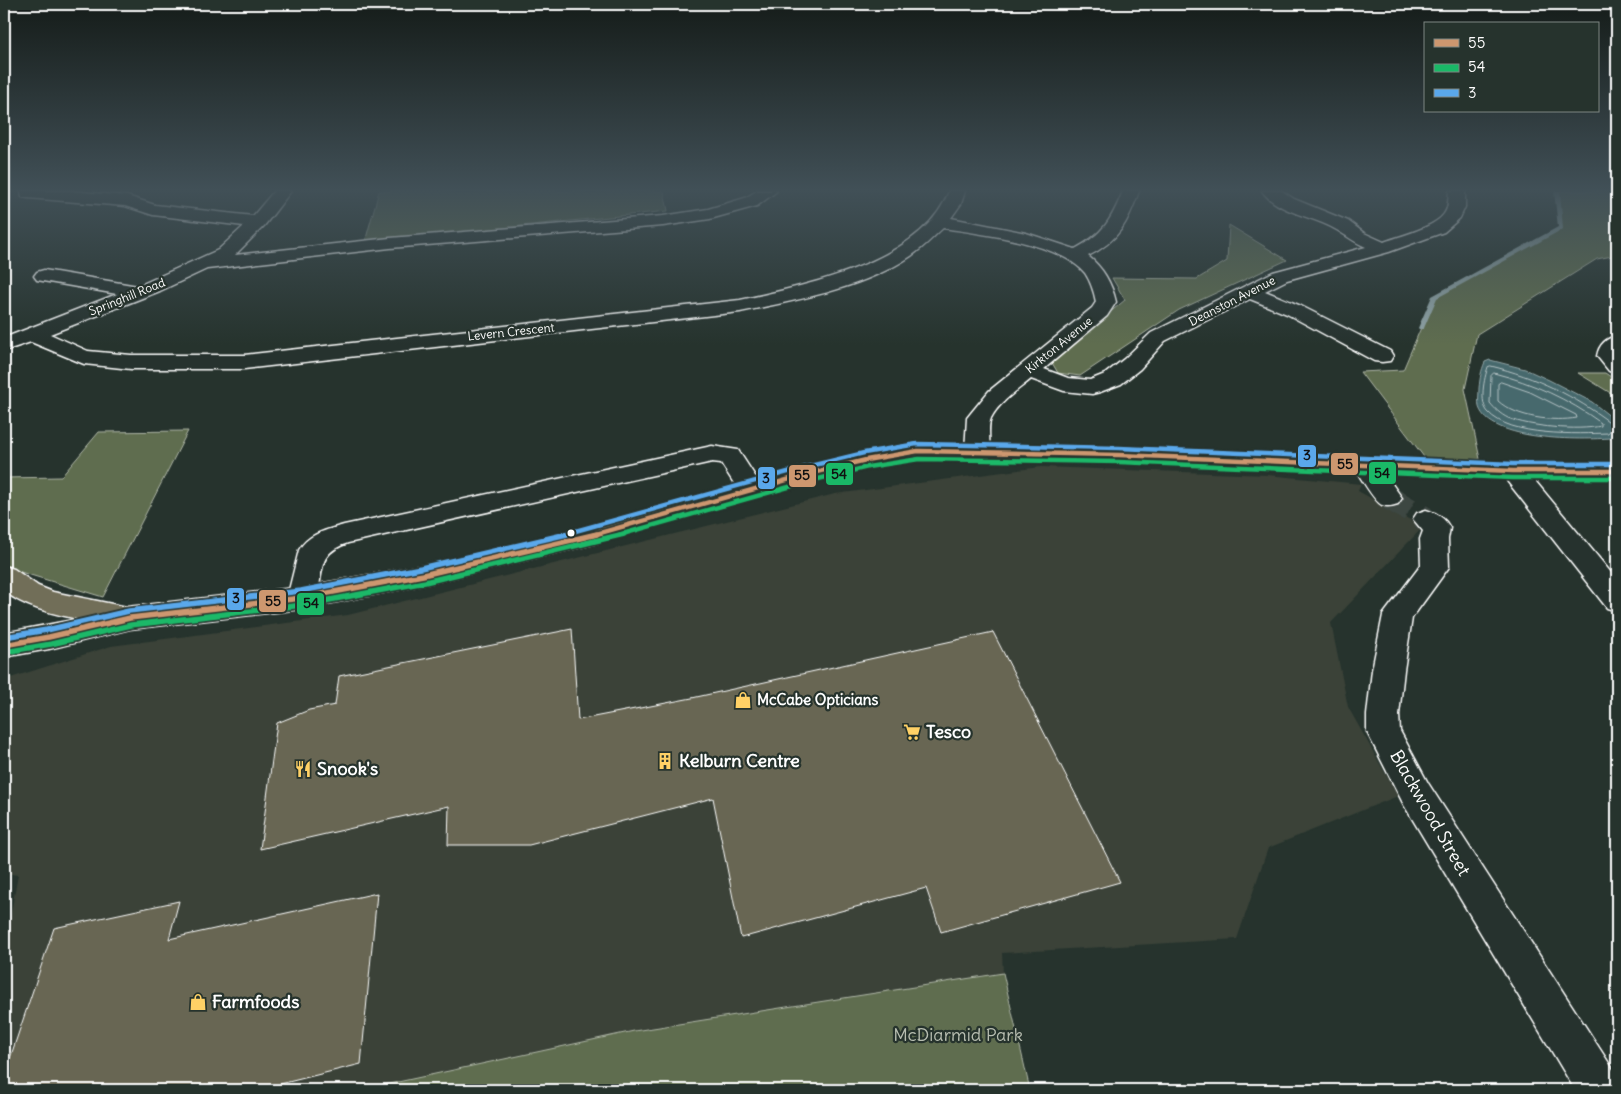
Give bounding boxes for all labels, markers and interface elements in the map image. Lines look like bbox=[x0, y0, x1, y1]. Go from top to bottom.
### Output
legend bbox=[1424, 22, 1598, 112]
text: 55 bbox=[1468, 33, 1485, 52]
text: 54 bbox=[1468, 57, 1486, 76]
text: 3 bbox=[1468, 83, 1477, 102]
street label: Deanston Avenue bbox=[1186, 272, 1278, 329]
street label: Springhill Road bbox=[87, 274, 167, 319]
street label: Kirkton Avenue bbox=[1022, 313, 1095, 376]
street label: Levern Crescent bbox=[467, 319, 555, 344]
line badge: 3 bbox=[1297, 444, 1317, 468]
text: 3 bbox=[1303, 446, 1311, 464]
line badge: 55 bbox=[1330, 452, 1359, 476]
text: 55 bbox=[1337, 455, 1353, 473]
line badge: 54 bbox=[1368, 461, 1397, 485]
line badge: 54 bbox=[825, 462, 854, 486]
line badge: 55 bbox=[788, 464, 817, 488]
text: 54 bbox=[1374, 464, 1390, 482]
text: 54 bbox=[831, 465, 847, 483]
line badge: 3 bbox=[757, 466, 776, 490]
text: 55 bbox=[794, 466, 810, 484]
text: 3 bbox=[762, 469, 770, 487]
unlabelled marker bbox=[566, 528, 576, 538]
line badge: 3 bbox=[226, 587, 245, 611]
text: 3 bbox=[232, 589, 240, 607]
line badge: 55 bbox=[258, 589, 287, 613]
text: 55 bbox=[265, 592, 281, 610]
line badge: 54 bbox=[296, 592, 325, 616]
text: 54 bbox=[303, 594, 319, 612]
shop icon: McCabe Opticians bbox=[733, 690, 753, 710]
place label: McCabe Opticians bbox=[757, 690, 878, 710]
place label: Tesco bbox=[926, 720, 971, 743]
supermarket icon: Tesco bbox=[902, 722, 922, 742]
street label: Blackwood Street bbox=[1385, 746, 1476, 880]
place label: Kelburn Centre bbox=[679, 749, 800, 772]
building icon: Kelburn Centre bbox=[655, 751, 675, 771]
place label: Snook's bbox=[317, 757, 378, 780]
restaurant icon: Snook's bbox=[293, 759, 313, 779]
place label: Farmfoods bbox=[212, 990, 299, 1013]
shop icon: Farmfoods bbox=[188, 992, 208, 1012]
park label: McDiarmid Park bbox=[893, 1023, 1023, 1046]

